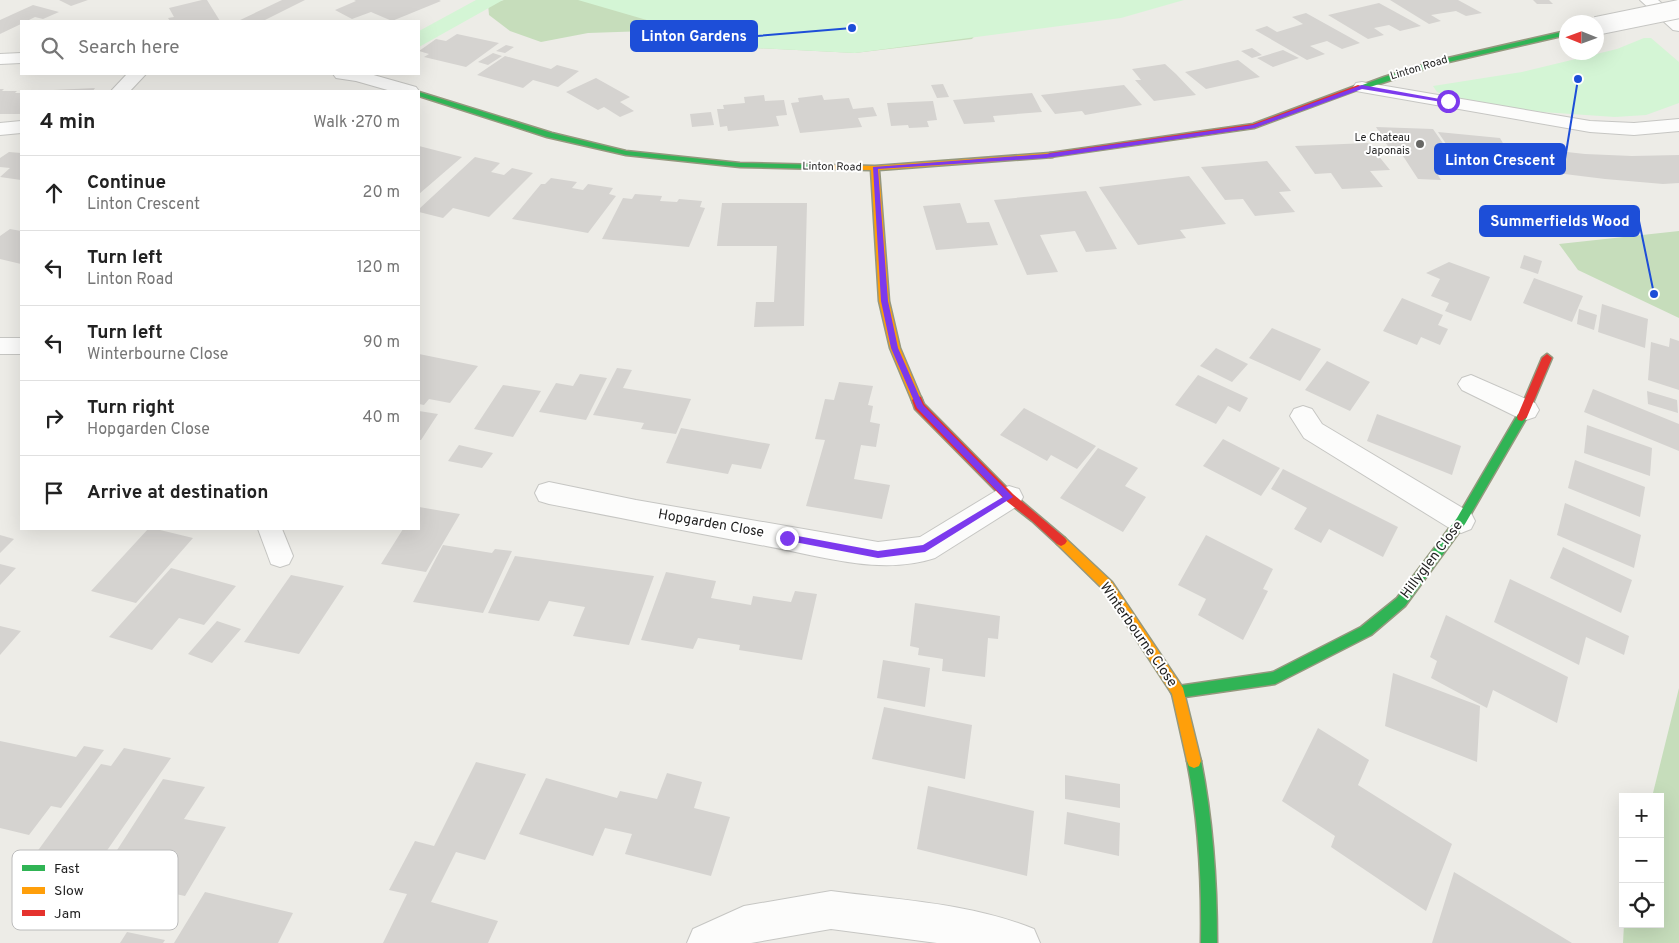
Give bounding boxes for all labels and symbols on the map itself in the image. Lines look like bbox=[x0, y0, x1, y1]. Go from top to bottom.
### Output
north arrow bbox=[1559, 15, 1604, 60]
callout: Linton Gardens bbox=[631, 21, 757, 51]
text: Linton Gardens bbox=[641, 28, 747, 47]
street label: Linton Road bbox=[1389, 53, 1449, 83]
route start bbox=[1437, 90, 1460, 113]
place label: Le Chateau Japonais bbox=[1354, 131, 1410, 158]
marker: Le Chateau Japonais bbox=[1414, 138, 1426, 150]
callout: Linton Crescent bbox=[1435, 144, 1565, 174]
text: Linton Crescent bbox=[1445, 152, 1555, 171]
street label: Linton Road bbox=[802, 159, 862, 175]
callout: Summerfields Wood bbox=[1480, 206, 1639, 236]
text: Summerfields Wood bbox=[1490, 213, 1630, 232]
street label: Hopgarden Close bbox=[657, 506, 765, 542]
street label: Hillyglen Close bbox=[1397, 518, 1467, 602]
route end bbox=[776, 527, 799, 550]
street label: Winterbourne Close bbox=[1096, 579, 1180, 691]
legend bbox=[12, 850, 178, 930]
text: Fast bbox=[54, 861, 80, 878]
text: Slow bbox=[54, 883, 84, 900]
text: Jam bbox=[54, 906, 81, 923]

